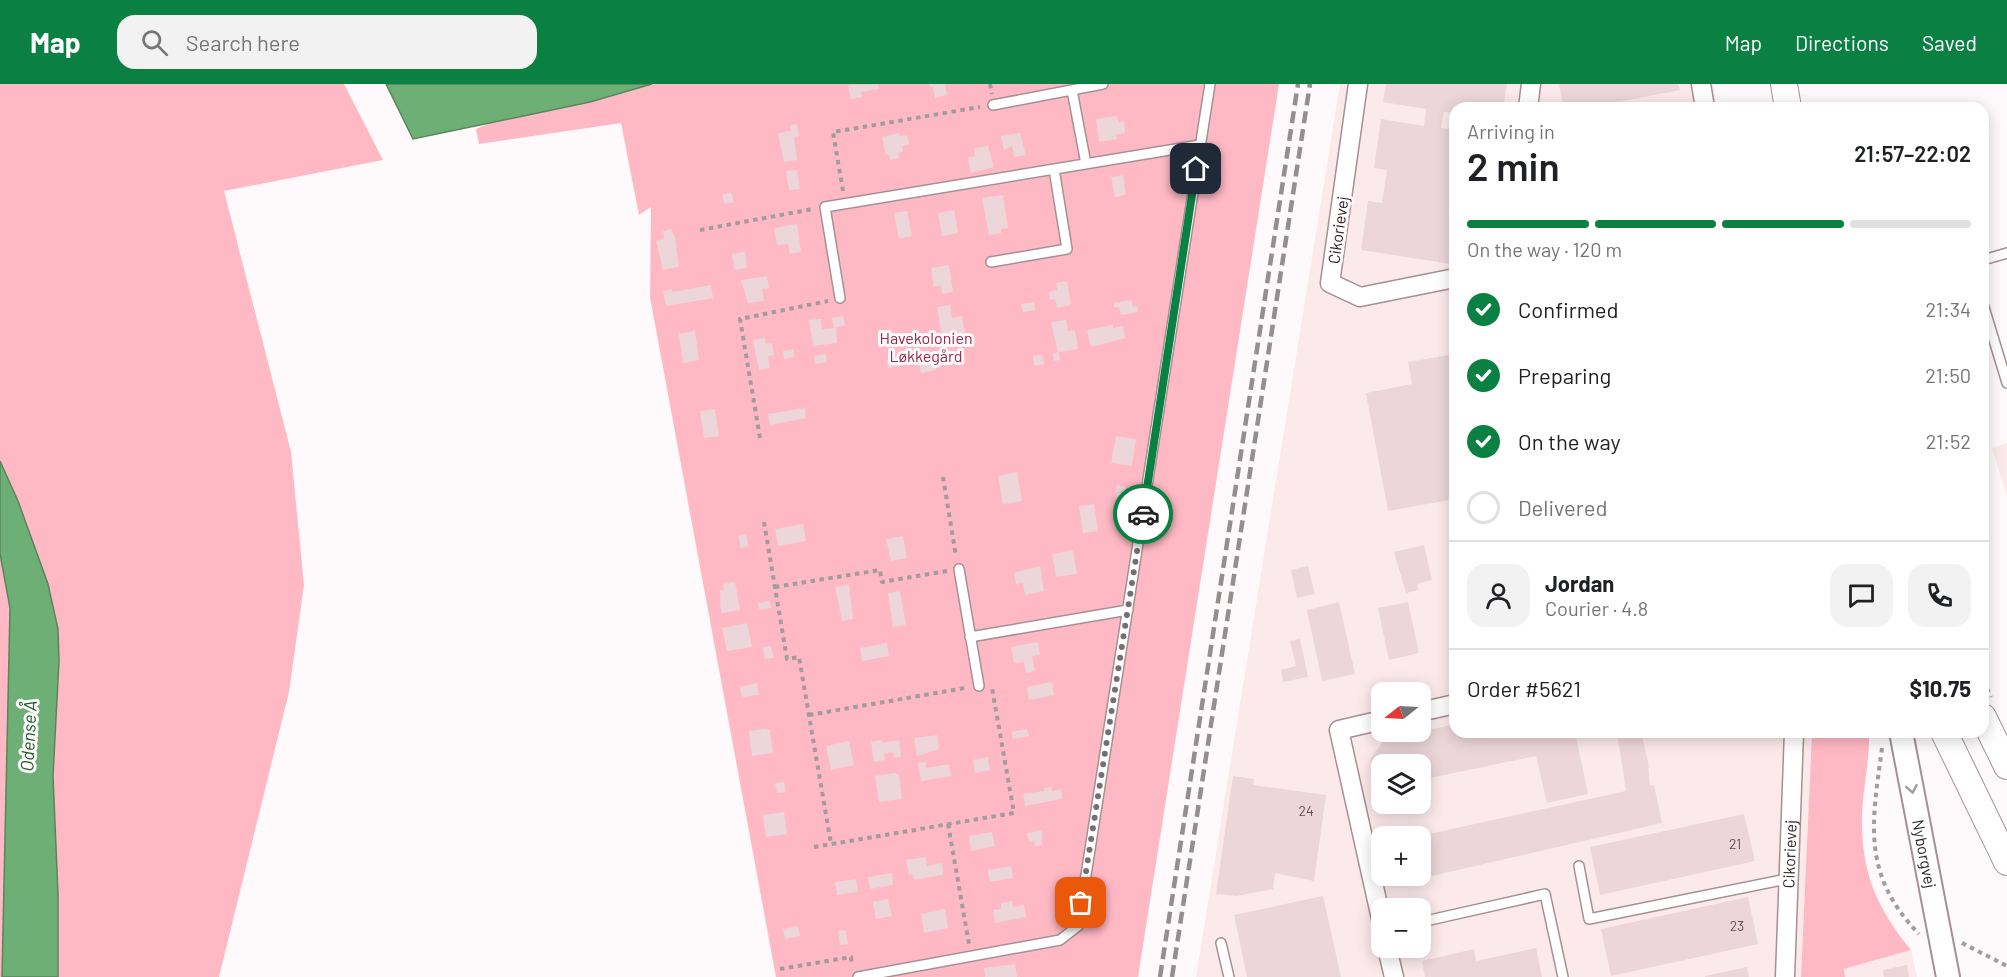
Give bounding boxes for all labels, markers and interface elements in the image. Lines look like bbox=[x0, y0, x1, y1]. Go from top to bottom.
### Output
search box bbox=[117, 15, 537, 69]
text: Map bbox=[30, 25, 81, 59]
icon: search bbox=[138, 26, 171, 59]
text: Search here bbox=[186, 29, 300, 55]
text: Map bbox=[1725, 30, 1762, 55]
text: Directions bbox=[1795, 30, 1889, 55]
text: Saved bbox=[1922, 30, 1977, 55]
text: Arriving in bbox=[1467, 119, 1555, 143]
text: 21:57–22:02 bbox=[1854, 140, 1971, 166]
text: 2 min bbox=[1467, 142, 1560, 189]
pin bbox=[1170, 143, 1221, 194]
icon: home bbox=[1179, 152, 1212, 185]
street label: Cikorievej bbox=[1323, 195, 1352, 265]
text: On the way · 120 m bbox=[1467, 237, 1622, 261]
icon: check bbox=[1467, 293, 1500, 326]
text: Confirmed bbox=[1518, 296, 1618, 322]
text: 21:34 bbox=[1925, 297, 1971, 321]
park label: Havekolonien Løkkegård bbox=[879, 328, 973, 365]
icon: check bbox=[1467, 359, 1500, 392]
text: Preparing bbox=[1518, 362, 1611, 388]
text: 21:50 bbox=[1925, 363, 1971, 387]
icon: check bbox=[1467, 425, 1500, 458]
text: On the way bbox=[1518, 428, 1621, 454]
text: 21:52 bbox=[1926, 429, 1971, 453]
courier bbox=[1113, 484, 1173, 544]
text: Delivered bbox=[1518, 494, 1607, 520]
icon: car bbox=[1127, 498, 1160, 531]
button: person bbox=[1467, 564, 1530, 627]
button: chat bbox=[1830, 564, 1893, 627]
button: phone bbox=[1908, 564, 1971, 627]
text: Jordan bbox=[1545, 570, 1614, 596]
text: Courier · 4.8 bbox=[1545, 596, 1648, 620]
text: Order #5621 bbox=[1467, 675, 1581, 701]
text: $10.75 bbox=[1909, 675, 1971, 701]
north arrow bbox=[1371, 682, 1431, 742]
map controls bbox=[1371, 682, 1431, 958]
water label: Odense Å bbox=[15, 700, 41, 772]
button: layers bbox=[1371, 754, 1431, 814]
one-way arrow bbox=[1905, 784, 1918, 794]
house number: 24 bbox=[1298, 802, 1314, 819]
street label: Nyborgvej bbox=[1909, 818, 1941, 890]
street label: Cikorievej bbox=[1778, 820, 1800, 889]
button: + bbox=[1371, 826, 1431, 886]
house number: 21 bbox=[1729, 835, 1741, 852]
pin bbox=[1055, 877, 1106, 928]
icon: bag bbox=[1064, 886, 1097, 919]
button: − bbox=[1371, 898, 1431, 958]
house number: 23 bbox=[1730, 917, 1744, 934]

